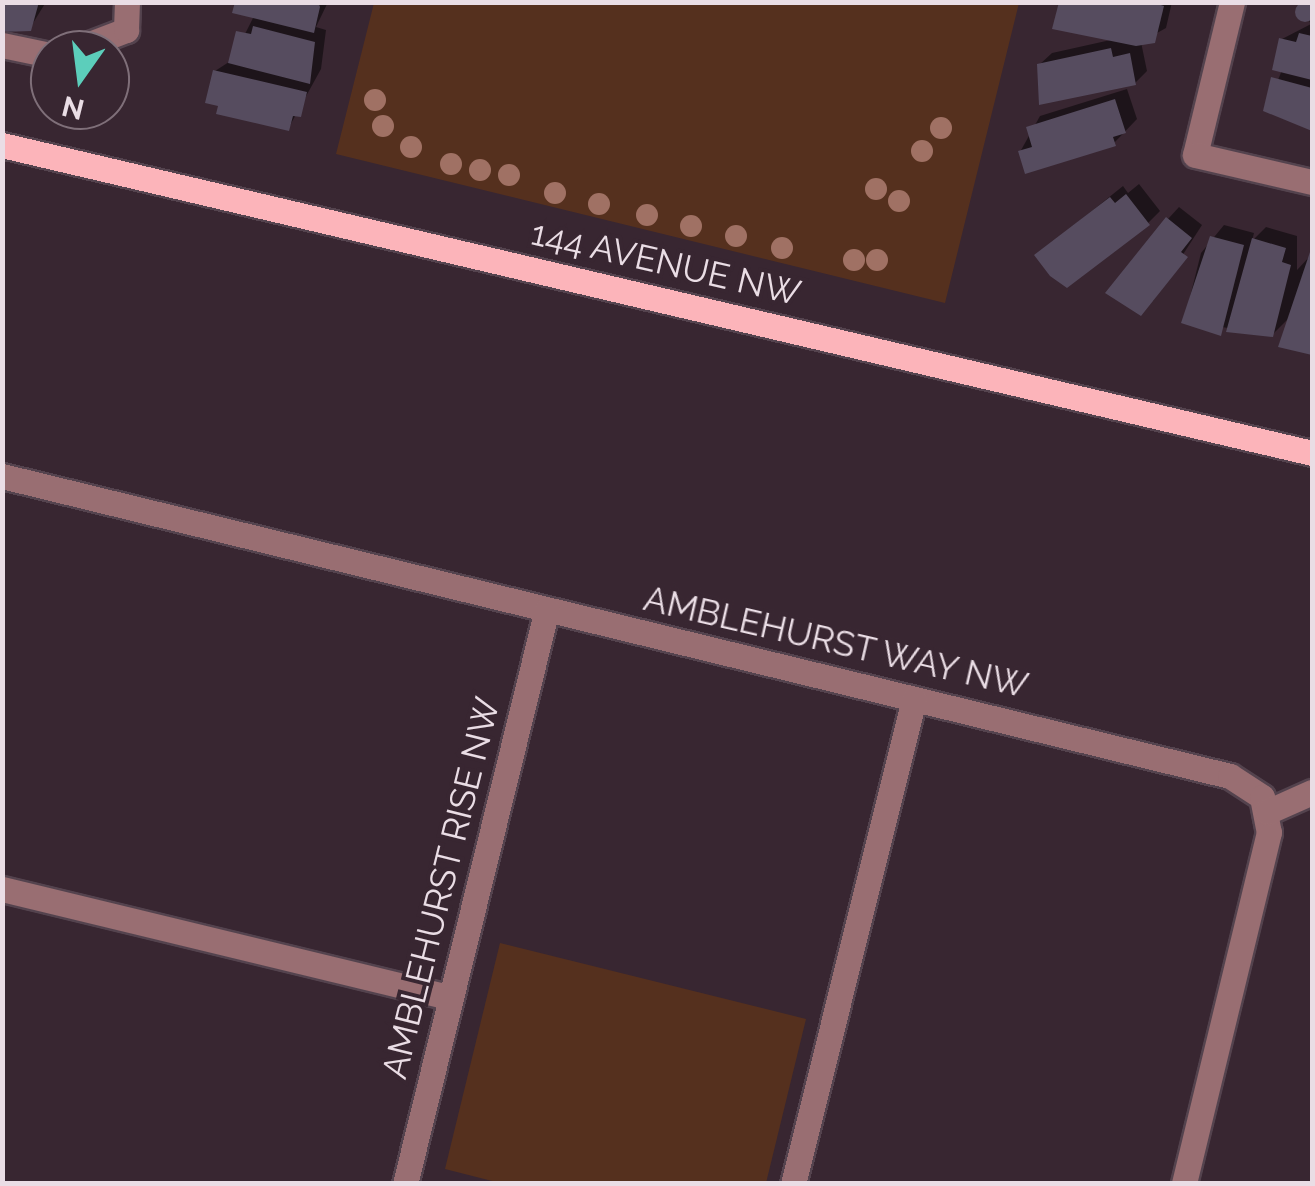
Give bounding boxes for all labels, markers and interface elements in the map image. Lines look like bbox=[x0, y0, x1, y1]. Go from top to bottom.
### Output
north arrow bbox=[30, 30, 130, 130]
text: N bbox=[59, 89, 87, 126]
street label: 144 AVENUE NW bbox=[527, 211, 805, 315]
street label: AMBLEHURST WAY NW bbox=[638, 577, 1034, 707]
street label: AMBLEHURST RISE NW bbox=[373, 692, 509, 1084]

